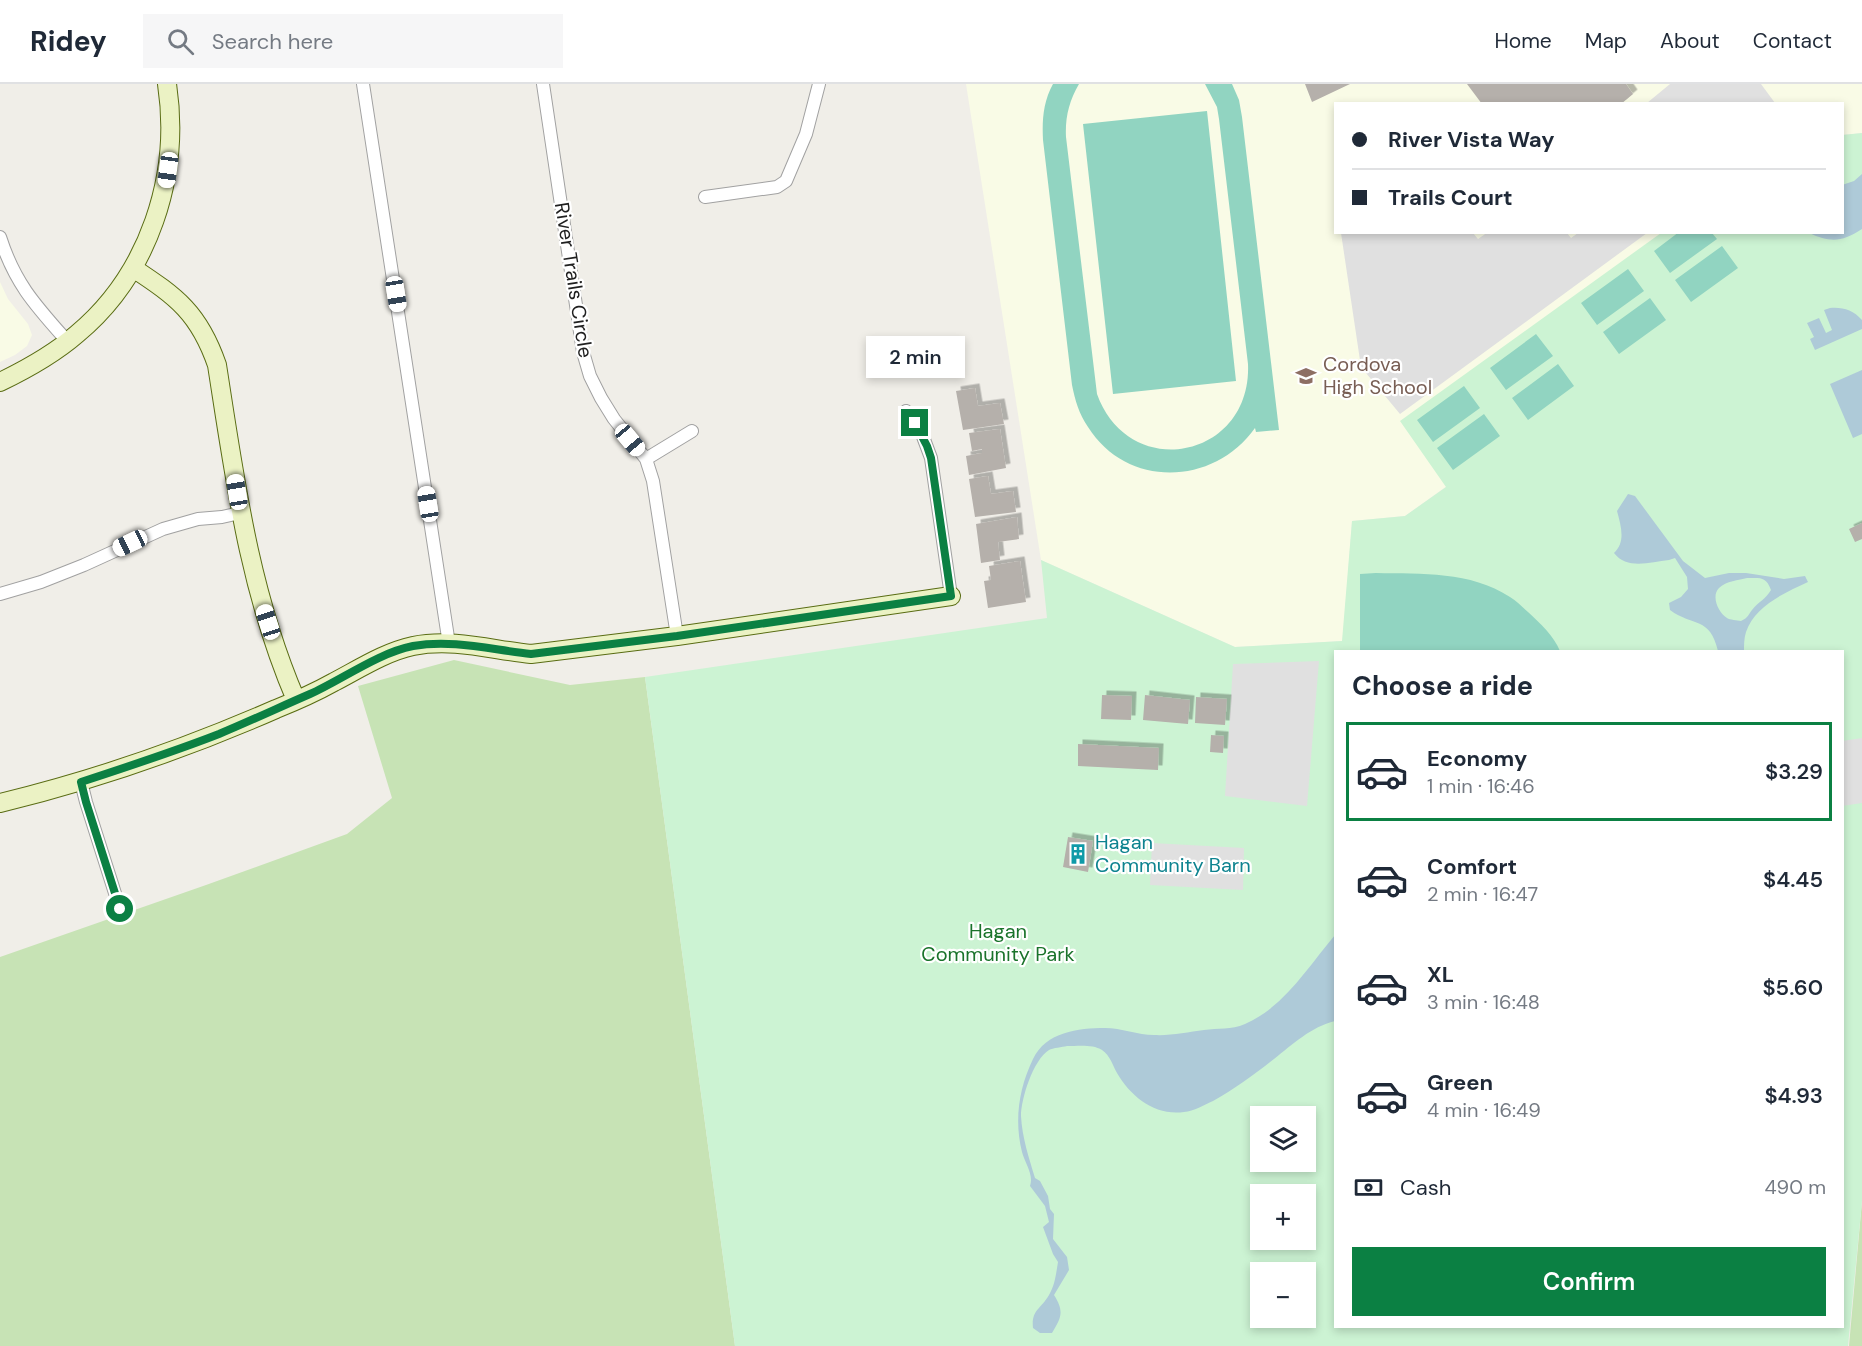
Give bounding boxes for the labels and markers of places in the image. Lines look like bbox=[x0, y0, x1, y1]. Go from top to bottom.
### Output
place label: Cordova High School bbox=[1323, 351, 1432, 400]
school or university icon: Cordova High School bbox=[1294, 364, 1318, 388]
place label: Hagan Community Barn bbox=[1095, 829, 1251, 878]
building icon: Hagan Community Barn bbox=[1066, 842, 1090, 866]

